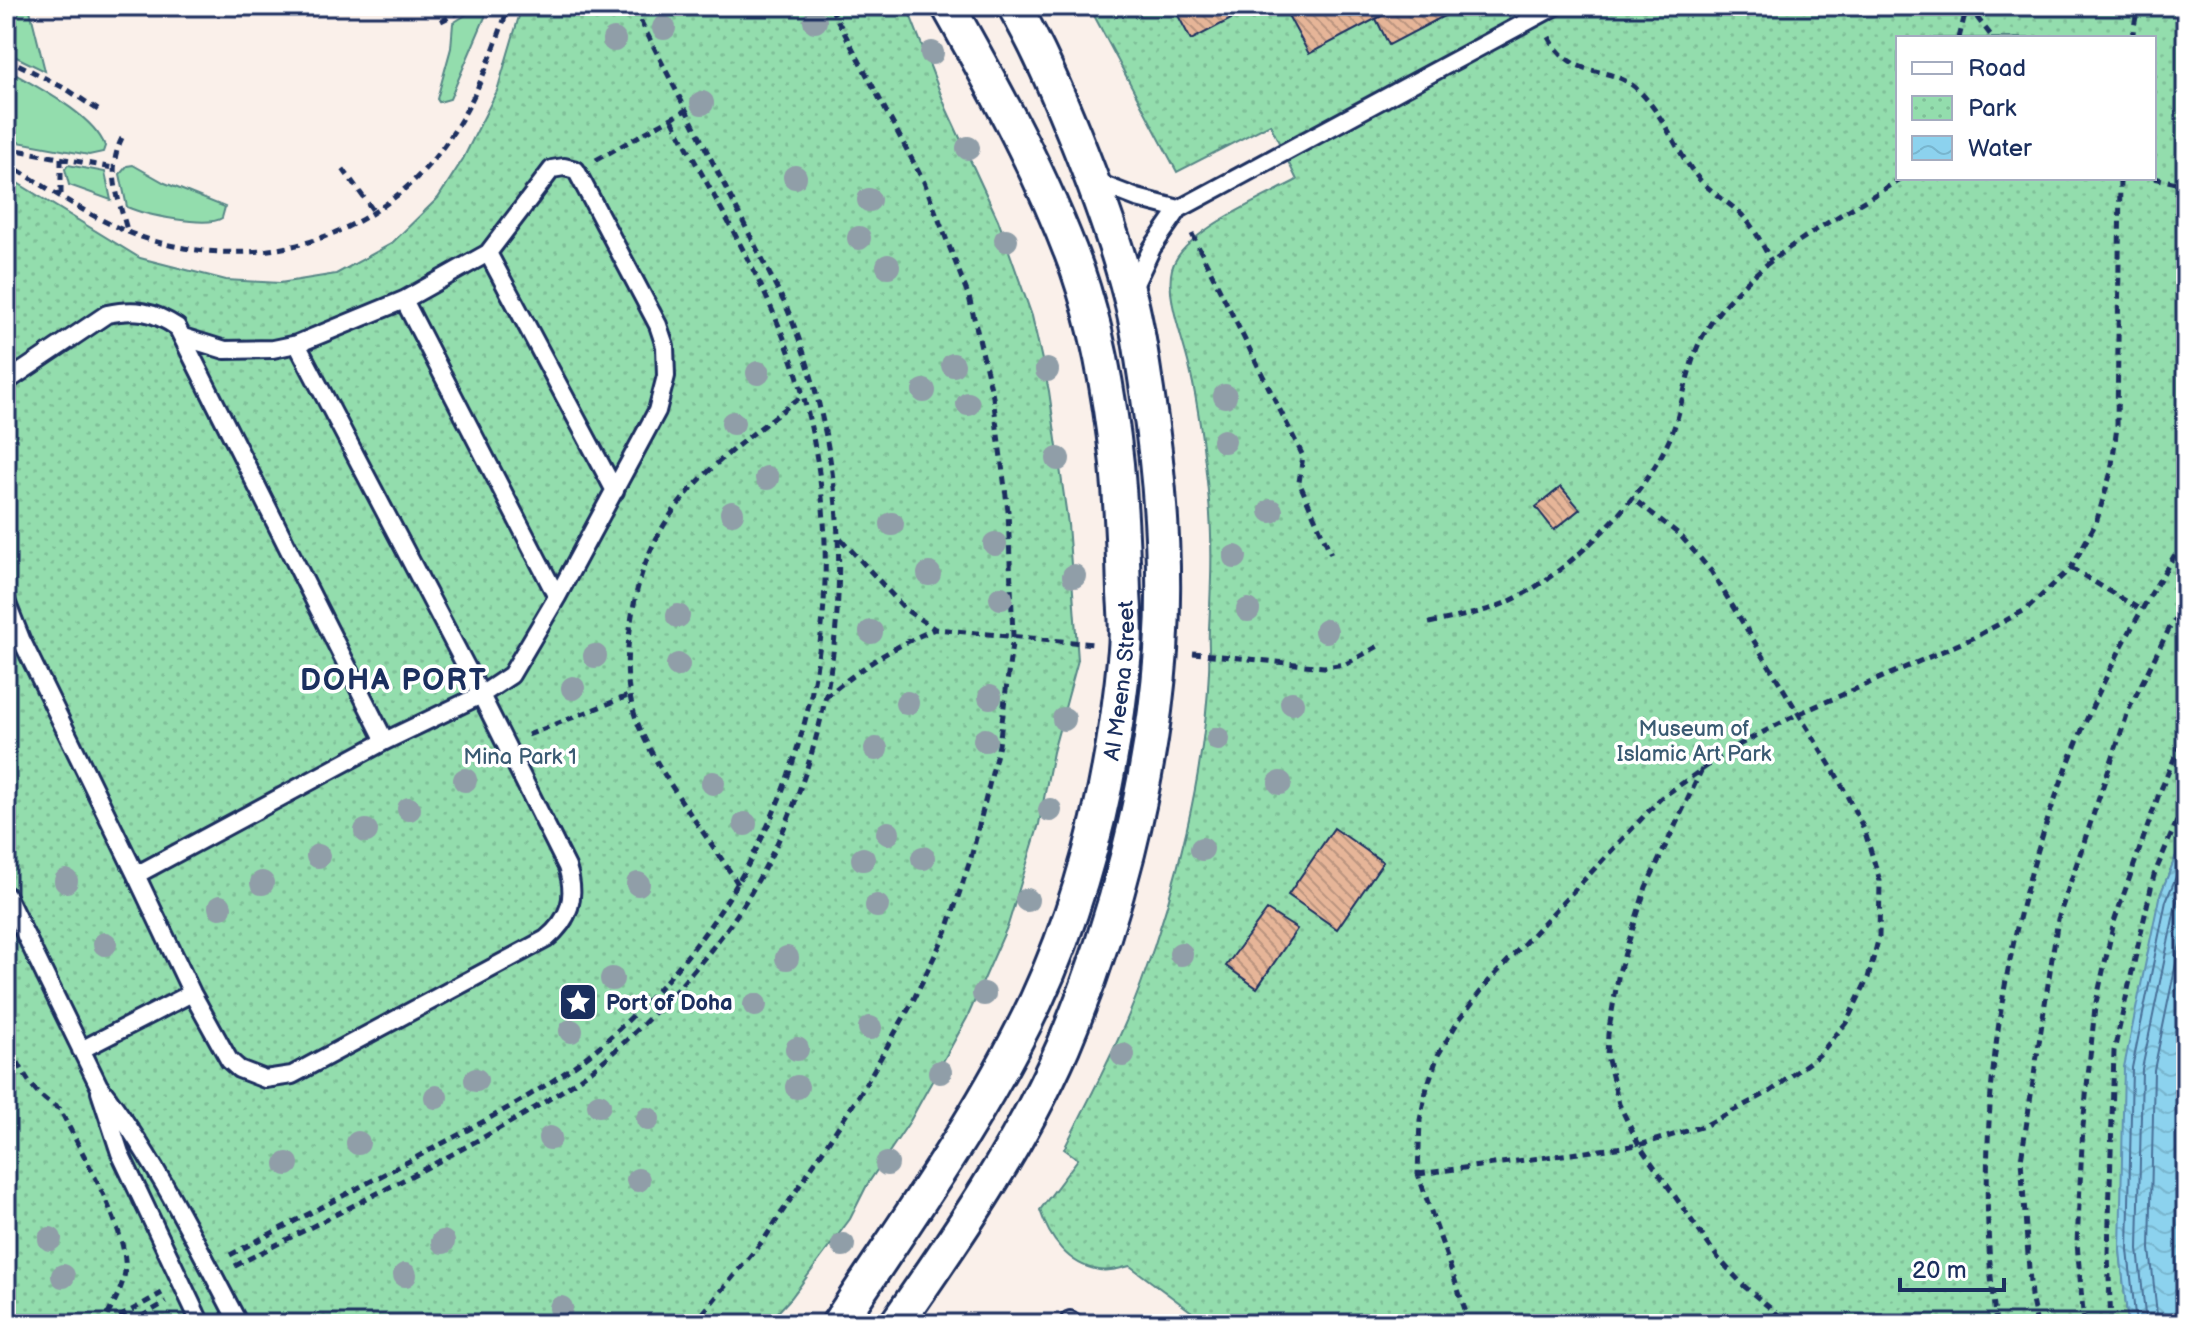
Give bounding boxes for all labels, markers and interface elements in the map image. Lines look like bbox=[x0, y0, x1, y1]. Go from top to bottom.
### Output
legend bbox=[1896, 36, 2156, 180]
text: Road bbox=[1968, 54, 2026, 83]
text: Park bbox=[1968, 94, 2016, 123]
text: Water bbox=[1968, 134, 2032, 163]
street label: Al Meena Street bbox=[1098, 600, 1141, 763]
district label: DOHA PORT bbox=[300, 663, 488, 699]
park label: Museum of Islamic Art Park bbox=[1617, 716, 1771, 768]
park label: Mina Park 1 bbox=[463, 744, 577, 771]
place icon: Port of Doha bbox=[557, 981, 599, 1023]
place label: Port of Doha bbox=[606, 990, 733, 1017]
scale bar bbox=[1900, 1242, 2004, 1292]
text: 20 m bbox=[1912, 1256, 1967, 1285]

